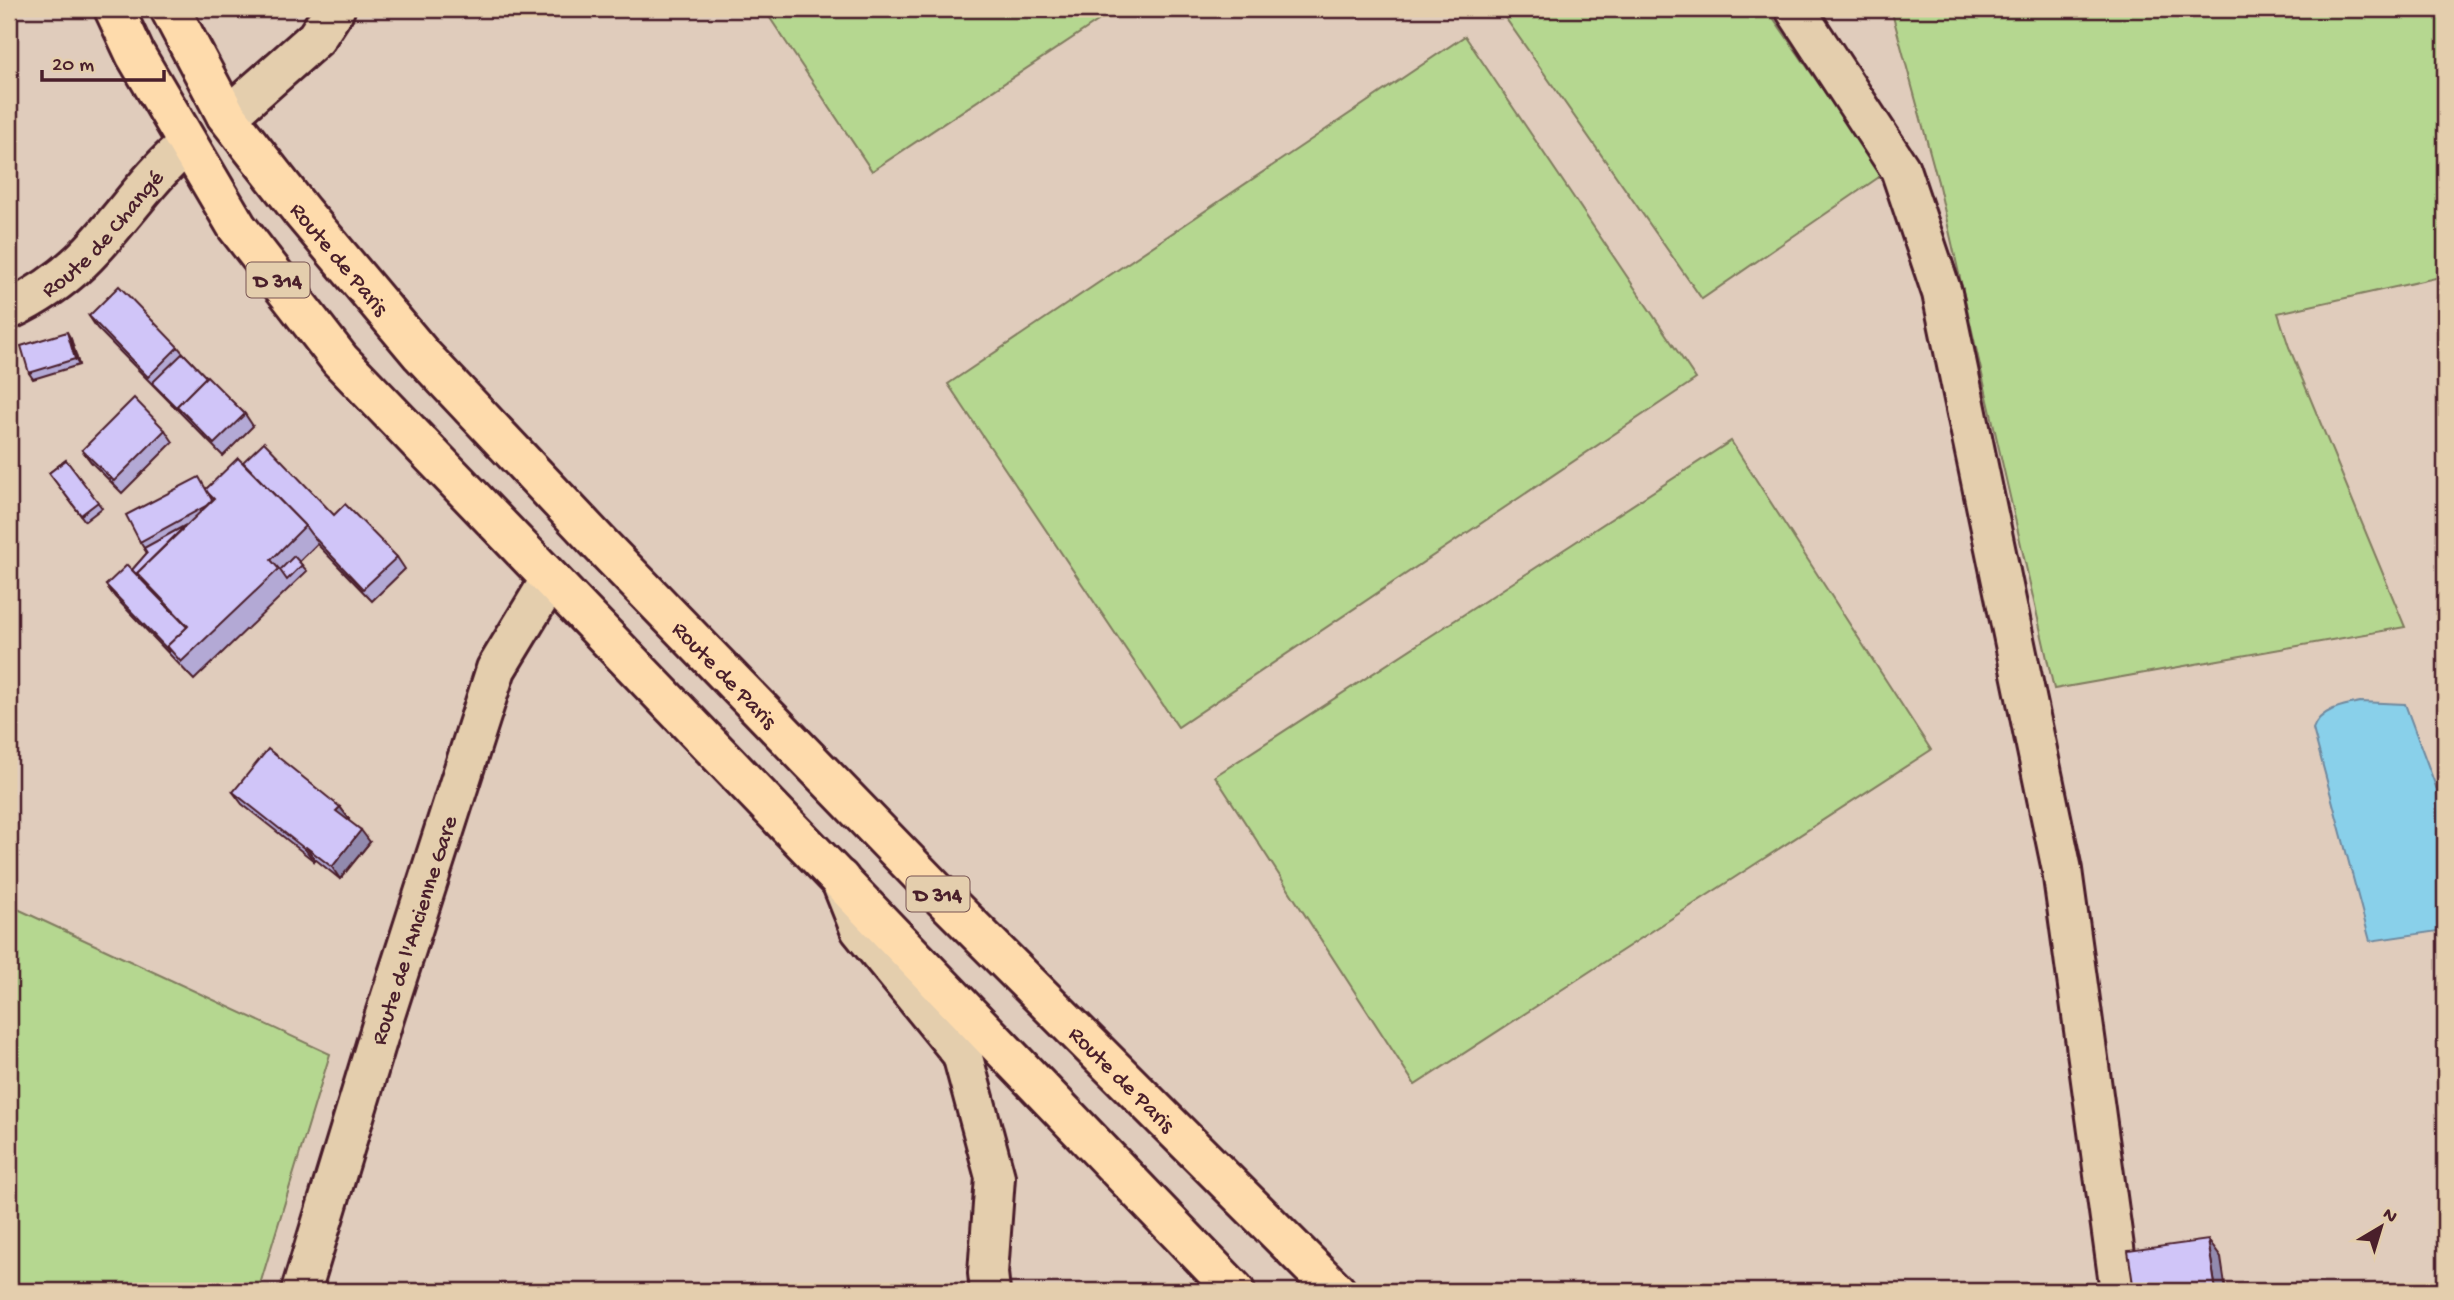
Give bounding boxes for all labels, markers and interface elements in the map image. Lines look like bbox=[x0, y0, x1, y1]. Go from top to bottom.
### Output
scale bar bbox=[42, 38, 164, 82]
text: 20 m bbox=[52, 54, 94, 79]
street label: Route de Changé bbox=[37, 165, 171, 305]
street label: Route de Paris bbox=[283, 198, 393, 323]
road number: D 314 bbox=[246, 262, 310, 298]
street label: Route de Paris bbox=[665, 617, 782, 736]
street label: Route de l'Ancienne Gare bbox=[367, 812, 465, 1049]
road number: D 314 bbox=[906, 876, 970, 912]
street label: Route de Paris bbox=[1062, 1022, 1180, 1140]
north arrow bbox=[2346, 1192, 2416, 1262]
text: N bbox=[2377, 1203, 2401, 1229]

